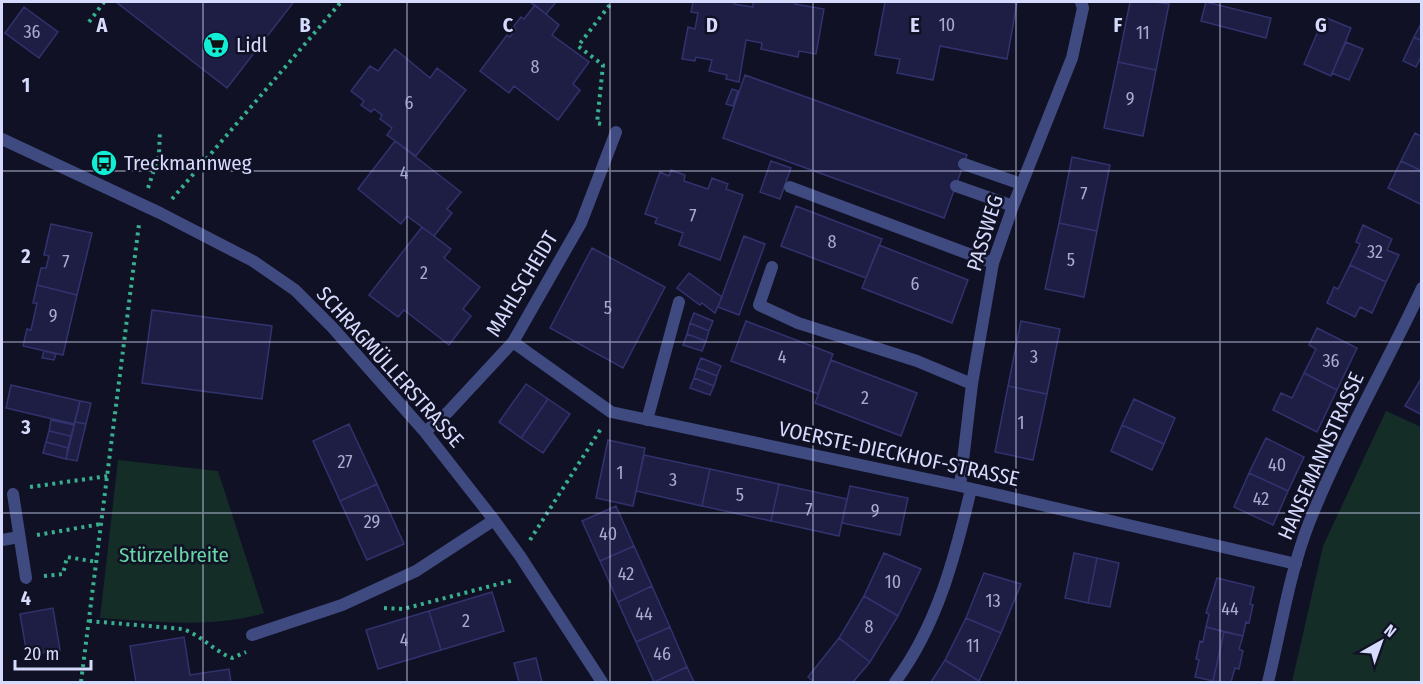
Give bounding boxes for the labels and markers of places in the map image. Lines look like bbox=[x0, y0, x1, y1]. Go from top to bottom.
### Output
supermarket icon: Lidl bbox=[201, 30, 231, 60]
place label: Lidl bbox=[236, 32, 268, 58]
bus stop icon: Treckmannweg bbox=[89, 148, 119, 178]
place label: Treckmannweg bbox=[124, 150, 252, 176]

